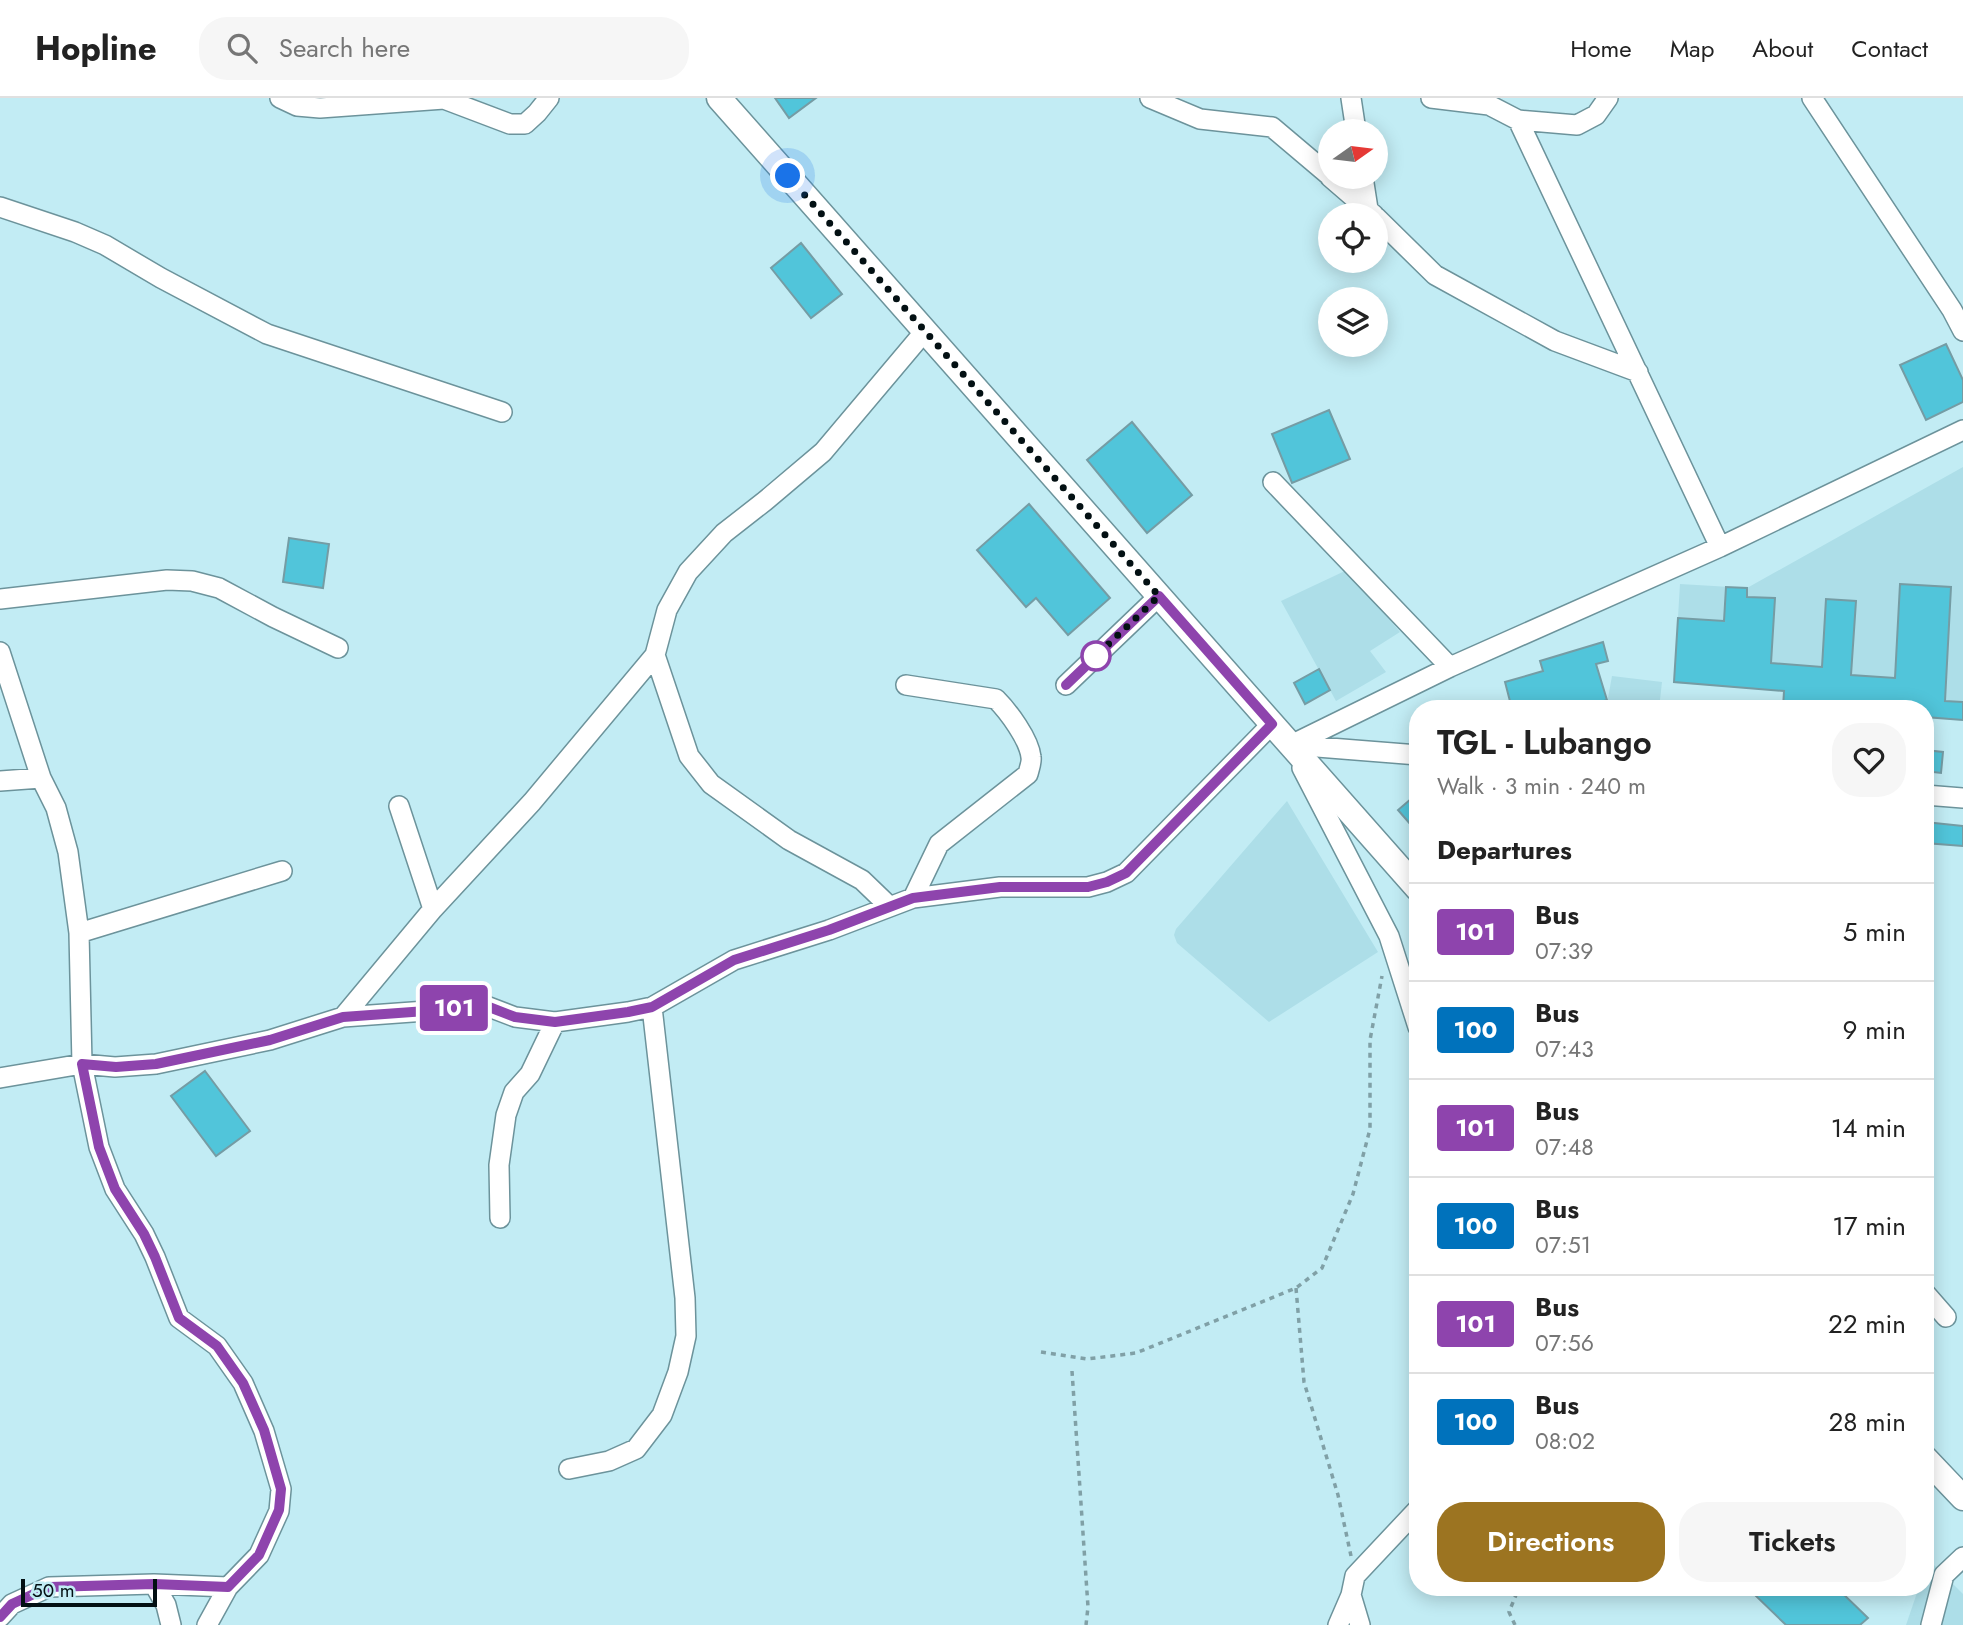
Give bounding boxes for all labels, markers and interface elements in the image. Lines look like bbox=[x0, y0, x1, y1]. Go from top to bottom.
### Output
search box bbox=[199, 17, 689, 80]
text: Hopline bbox=[35, 25, 157, 72]
icon: search bbox=[223, 29, 261, 67]
text: Search here bbox=[279, 29, 410, 67]
text: Home bbox=[1570, 31, 1632, 66]
text: Map bbox=[1670, 31, 1714, 66]
text: About bbox=[1752, 31, 1813, 66]
text: Contact bbox=[1851, 31, 1928, 66]
north arrow bbox=[1318, 119, 1388, 189]
map controls bbox=[1318, 119, 1388, 357]
your location bbox=[770, 158, 805, 193]
button: locate bbox=[1318, 203, 1388, 273]
button: layers bbox=[1318, 287, 1388, 357]
unlabelled marker bbox=[1081, 641, 1111, 671]
text: TGL - Lubango bbox=[1437, 719, 1652, 766]
button: heart bbox=[1832, 723, 1906, 797]
text: Walk · 3 min · 240 m bbox=[1437, 769, 1646, 803]
text: Departures bbox=[1437, 831, 1572, 869]
text: Bus bbox=[1535, 896, 1579, 934]
text: 5 min bbox=[1843, 913, 1906, 951]
text: 101 bbox=[1455, 914, 1496, 949]
text: 07:39 bbox=[1535, 934, 1594, 968]
line badge: 101 bbox=[414, 985, 494, 1031]
text: 101 bbox=[434, 990, 474, 1025]
text: Bus bbox=[1535, 994, 1579, 1032]
text: 9 min bbox=[1843, 1011, 1906, 1049]
text: 100 bbox=[1454, 1012, 1498, 1047]
text: 07:43 bbox=[1535, 1032, 1594, 1066]
text: Bus bbox=[1535, 1092, 1579, 1130]
text: 14 min bbox=[1831, 1109, 1906, 1147]
text: 101 bbox=[1455, 1110, 1496, 1145]
text: 07:48 bbox=[1535, 1130, 1594, 1164]
text: Bus bbox=[1535, 1190, 1579, 1228]
text: 17 min bbox=[1832, 1207, 1906, 1245]
text: 100 bbox=[1454, 1208, 1498, 1243]
text: 07:51 bbox=[1535, 1228, 1591, 1262]
text: Bus bbox=[1535, 1288, 1579, 1326]
text: 22 min bbox=[1828, 1305, 1906, 1343]
text: 101 bbox=[1455, 1306, 1496, 1341]
text: 07:56 bbox=[1535, 1326, 1594, 1360]
text: Bus bbox=[1535, 1386, 1579, 1424]
text: 28 min bbox=[1829, 1403, 1906, 1441]
text: 100 bbox=[1454, 1404, 1498, 1439]
text: 08:02 bbox=[1535, 1424, 1595, 1458]
button: Directions bbox=[1437, 1502, 1665, 1582]
button: Tickets bbox=[1679, 1502, 1906, 1582]
scale bar bbox=[21, 1576, 158, 1608]
text: 50 m bbox=[32, 1577, 75, 1604]

